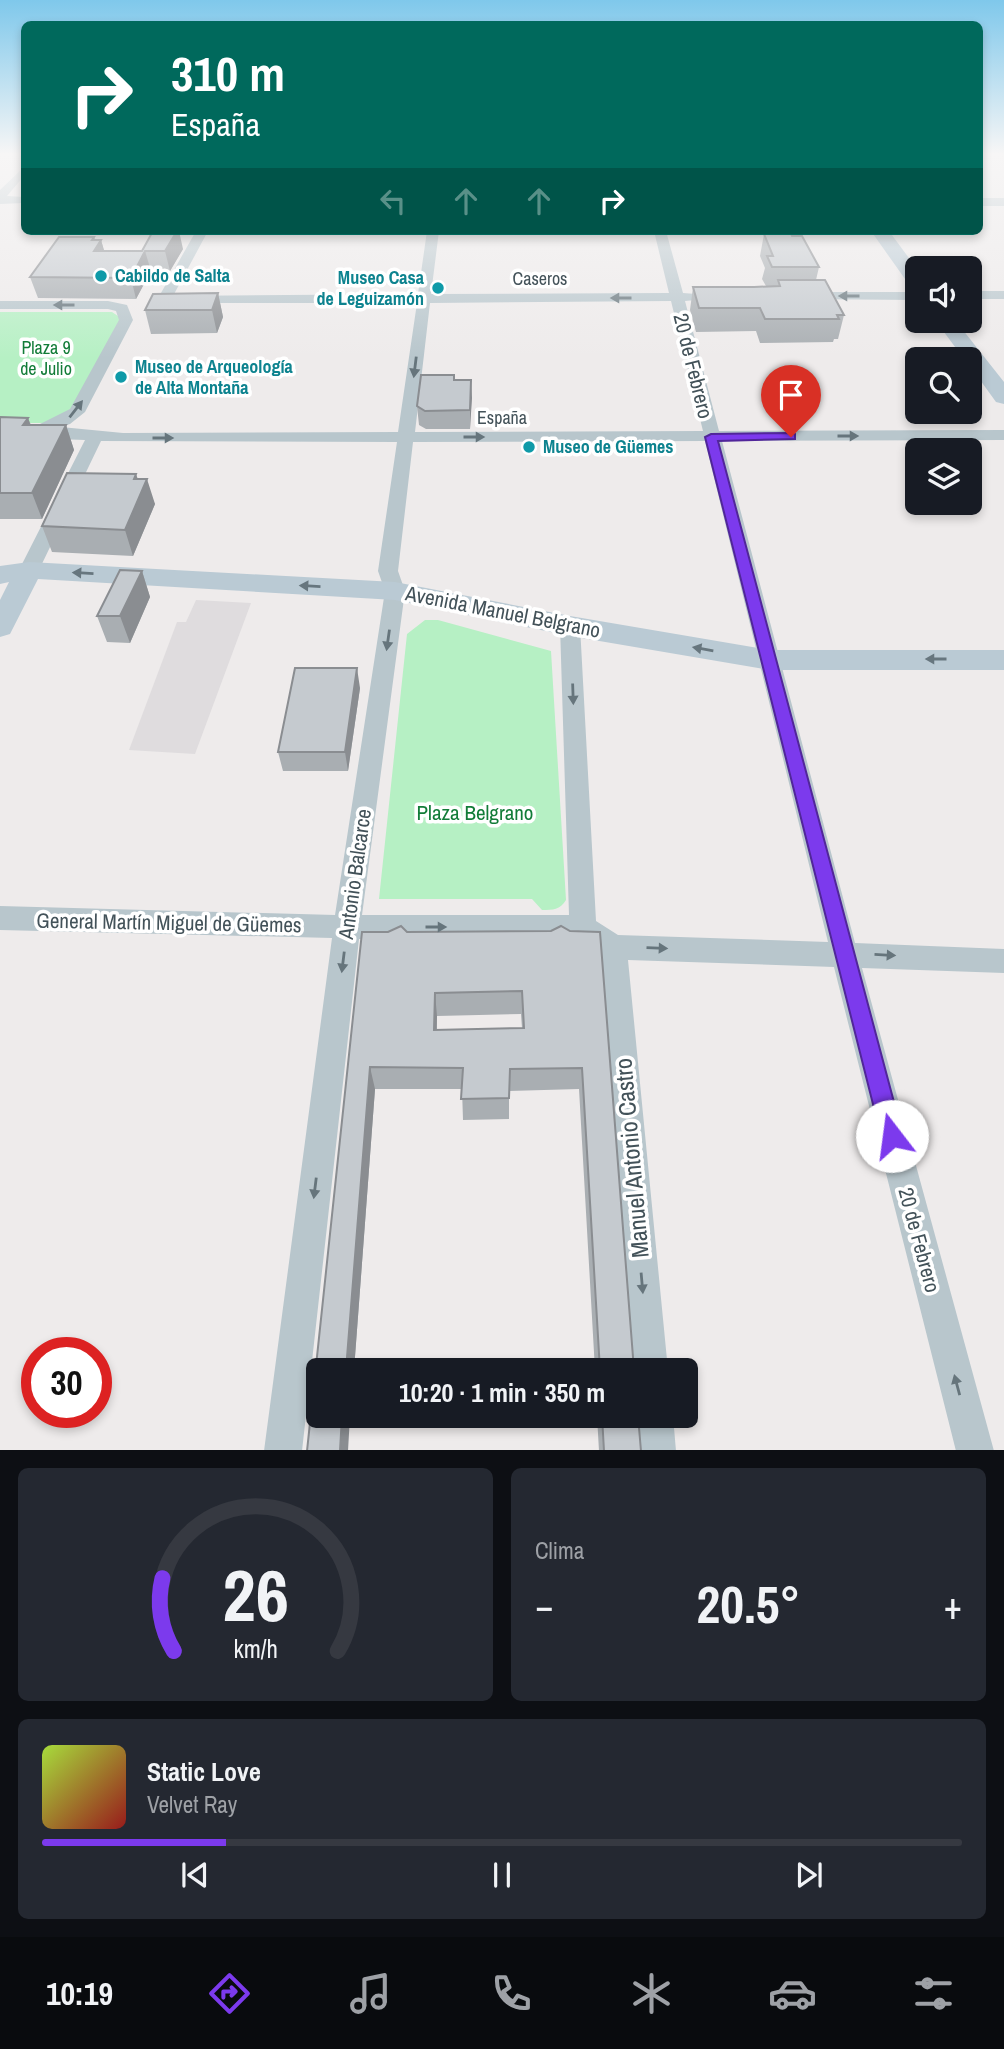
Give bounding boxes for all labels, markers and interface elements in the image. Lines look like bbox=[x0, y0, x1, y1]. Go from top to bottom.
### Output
text: 310 m bbox=[171, 40, 285, 106]
icon: right bbox=[56, 49, 147, 140]
text: España bbox=[171, 103, 260, 146]
icon: left bbox=[374, 182, 412, 220]
icon: ahead bbox=[447, 182, 485, 220]
icon: ahead bbox=[520, 182, 558, 220]
icon: right bbox=[593, 182, 631, 220]
map controls bbox=[905, 256, 982, 515]
button: sound bbox=[905, 256, 982, 333]
place label: Cabildo de Salta bbox=[115, 263, 231, 288]
place label: Museo Casa de Leguizamón bbox=[317, 265, 425, 311]
street label: Caseros bbox=[513, 266, 567, 291]
marker: Cabildo de Salta bbox=[93, 268, 109, 284]
marker: Museo Casa de Leguizamón bbox=[430, 280, 446, 296]
one-way arrow bbox=[838, 290, 860, 302]
one-way arrow bbox=[610, 292, 632, 304]
one-way arrow bbox=[53, 299, 75, 311]
street label: 20 de Febrero bbox=[666, 310, 721, 421]
park label: Plaza 9 de Julio bbox=[20, 335, 72, 381]
button: search bbox=[905, 347, 982, 424]
place label: Museo de Arqueología de Alta Montaña bbox=[135, 354, 294, 400]
one-way arrow bbox=[409, 356, 420, 378]
pin bbox=[761, 365, 821, 437]
marker: Museo de Arqueología de Alta Montaña bbox=[113, 369, 129, 385]
icon: arrive bbox=[772, 376, 810, 414]
one-way arrow bbox=[69, 400, 84, 418]
street label: España bbox=[477, 405, 527, 430]
one-way arrow bbox=[838, 430, 860, 442]
one-way arrow bbox=[463, 431, 485, 443]
one-way arrow bbox=[152, 432, 174, 444]
place label: Museo de Güemes bbox=[543, 434, 673, 459]
button: layers bbox=[905, 438, 982, 515]
marker: Museo de Güemes bbox=[521, 439, 537, 455]
one-way arrow bbox=[71, 568, 93, 579]
street label: Avenida Manuel Belgrano bbox=[402, 578, 603, 645]
one-way arrow bbox=[299, 580, 321, 591]
one-way arrow bbox=[382, 629, 393, 651]
one-way arrow bbox=[692, 643, 714, 654]
one-way arrow bbox=[925, 653, 947, 665]
one-way arrow bbox=[568, 683, 579, 705]
park label: Plaza Belgrano bbox=[417, 798, 533, 827]
street label: Antonio Balcarce bbox=[331, 807, 378, 942]
street label: General Martín Miguel de Güemes bbox=[36, 906, 302, 939]
one-way arrow bbox=[425, 921, 447, 933]
one-way arrow bbox=[647, 942, 669, 954]
one-way arrow bbox=[874, 950, 896, 961]
one-way arrow bbox=[337, 952, 348, 974]
street label: Manuel Antonio Castro bbox=[606, 1057, 656, 1259]
position arrow bbox=[855, 1099, 929, 1173]
one-way arrow bbox=[310, 1177, 321, 1199]
street label: 20 de Febrero bbox=[892, 1184, 947, 1295]
one-way arrow bbox=[637, 1272, 648, 1294]
speed limit sign: 30 bbox=[21, 1337, 112, 1428]
one-way arrow bbox=[952, 1374, 962, 1395]
text: 10:20 · 1 min · 350 m bbox=[399, 1375, 605, 1410]
text: Clima bbox=[535, 1535, 584, 1566]
text: 26 bbox=[222, 1546, 289, 1644]
text: 20.5° bbox=[697, 1569, 800, 1639]
text: − bbox=[535, 1580, 553, 1631]
text: + bbox=[944, 1580, 962, 1631]
text: km/h bbox=[233, 1631, 278, 1665]
text: Static Love bbox=[147, 1754, 261, 1789]
text: Velvet Ray bbox=[147, 1789, 237, 1820]
icon: previous bbox=[176, 1856, 214, 1894]
icon: pause bbox=[483, 1856, 521, 1894]
icon: next bbox=[790, 1856, 828, 1894]
icon: directions bbox=[205, 1969, 254, 2018]
icon: music bbox=[346, 1969, 395, 2018]
icon: phone bbox=[487, 1969, 536, 2018]
icon: climate bbox=[627, 1969, 676, 2018]
icon: car bbox=[768, 1969, 817, 2018]
icon: filters bbox=[909, 1969, 958, 2018]
text: 10:19 bbox=[46, 1972, 113, 2015]

